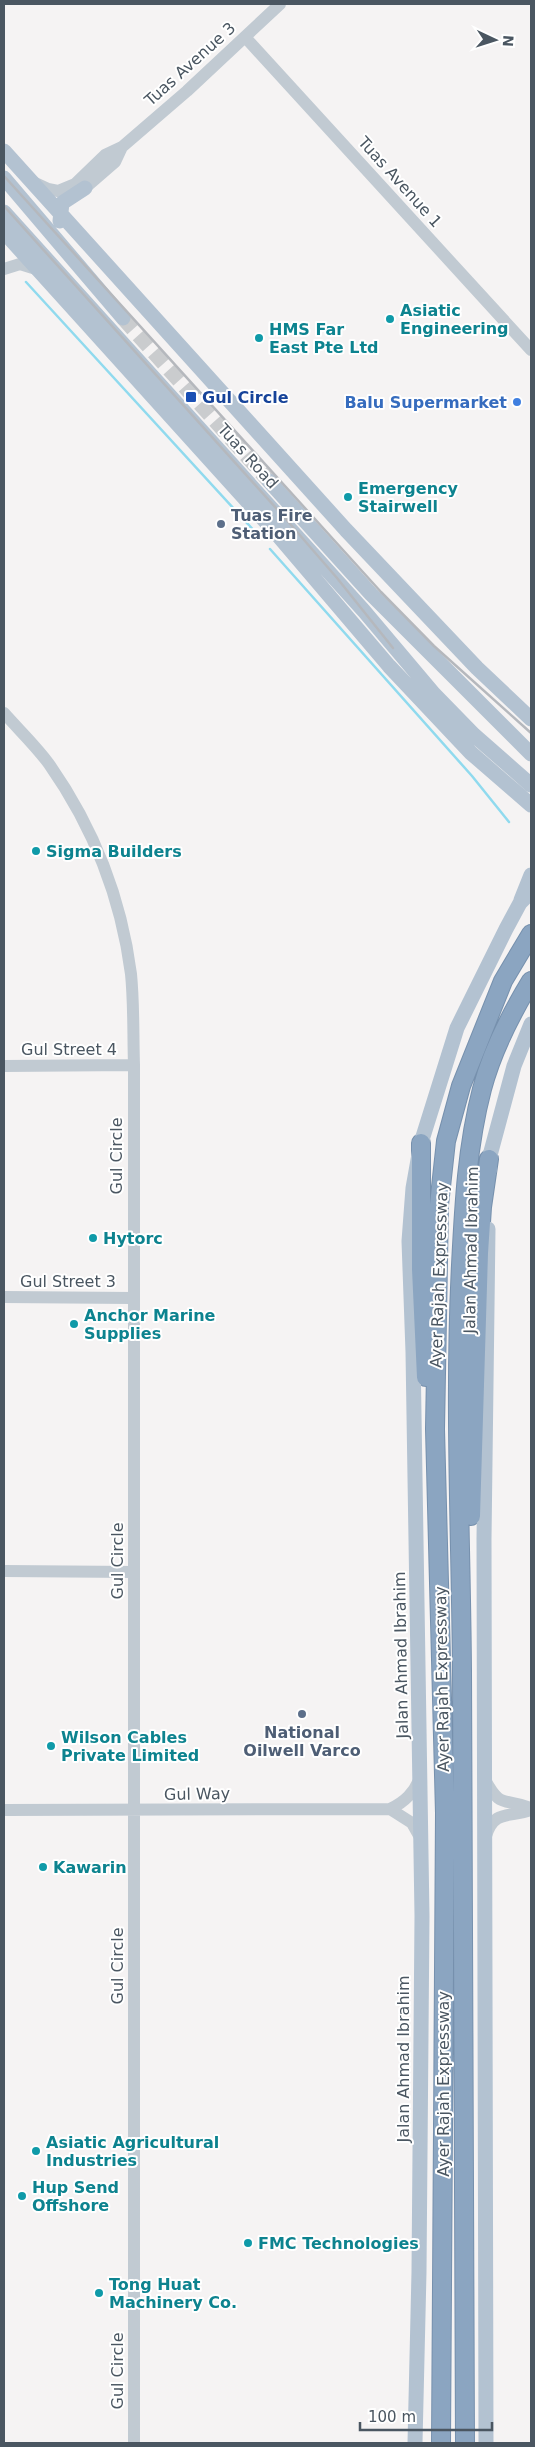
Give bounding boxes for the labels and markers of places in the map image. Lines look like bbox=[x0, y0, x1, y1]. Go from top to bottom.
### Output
place label: Asiatic Engineering bbox=[400, 301, 509, 338]
marker: Asiatic Engineering bbox=[384, 313, 396, 325]
place label: HMS Far East Pte Ltd bbox=[269, 320, 379, 357]
marker: HMS Far East Pte Ltd bbox=[253, 332, 265, 344]
place label: Gul Circle bbox=[202, 388, 289, 407]
marker: Gul Circle bbox=[184, 390, 198, 404]
place label: Balu Supermarket bbox=[344, 393, 507, 412]
marker: Balu Supermarket bbox=[511, 396, 523, 408]
place label: Emergency Stairwell bbox=[358, 479, 459, 516]
marker: Emergency Stairwell bbox=[342, 491, 354, 503]
place label: Tuas Fire Station bbox=[231, 506, 313, 543]
marker: Tuas Fire Station bbox=[215, 518, 227, 530]
place label: Sigma Builders bbox=[46, 842, 182, 861]
marker: Sigma Builders bbox=[30, 845, 42, 857]
place label: Hytorc bbox=[103, 1229, 163, 1248]
marker: Hytorc bbox=[87, 1232, 99, 1244]
place label: Anchor Marine Supplies bbox=[84, 1306, 216, 1343]
marker: Anchor Marine Supplies bbox=[68, 1318, 80, 1330]
marker: National Oilwell Varco bbox=[296, 1708, 308, 1720]
place label: National Oilwell Varco bbox=[243, 1723, 361, 1760]
place label: Wilson Cables Private Limited bbox=[61, 1728, 199, 1765]
marker: Wilson Cables Private Limited bbox=[45, 1740, 57, 1752]
place label: Kawarin bbox=[53, 1858, 127, 1877]
marker: Kawarin bbox=[37, 1861, 49, 1873]
place label: Asiatic Agricultural Industries bbox=[46, 2133, 219, 2170]
marker: Asiatic Agricultural Industries bbox=[30, 2145, 42, 2157]
place label: Hup Send Offshore bbox=[32, 2178, 119, 2215]
marker: Hup Send Offshore bbox=[16, 2190, 28, 2202]
place label: FMC Technologies bbox=[258, 2234, 419, 2253]
marker: FMC Technologies bbox=[242, 2237, 254, 2249]
place label: Tong Huat Machinery Co. bbox=[109, 2275, 237, 2312]
marker: Tong Huat Machinery Co. bbox=[93, 2287, 105, 2299]

